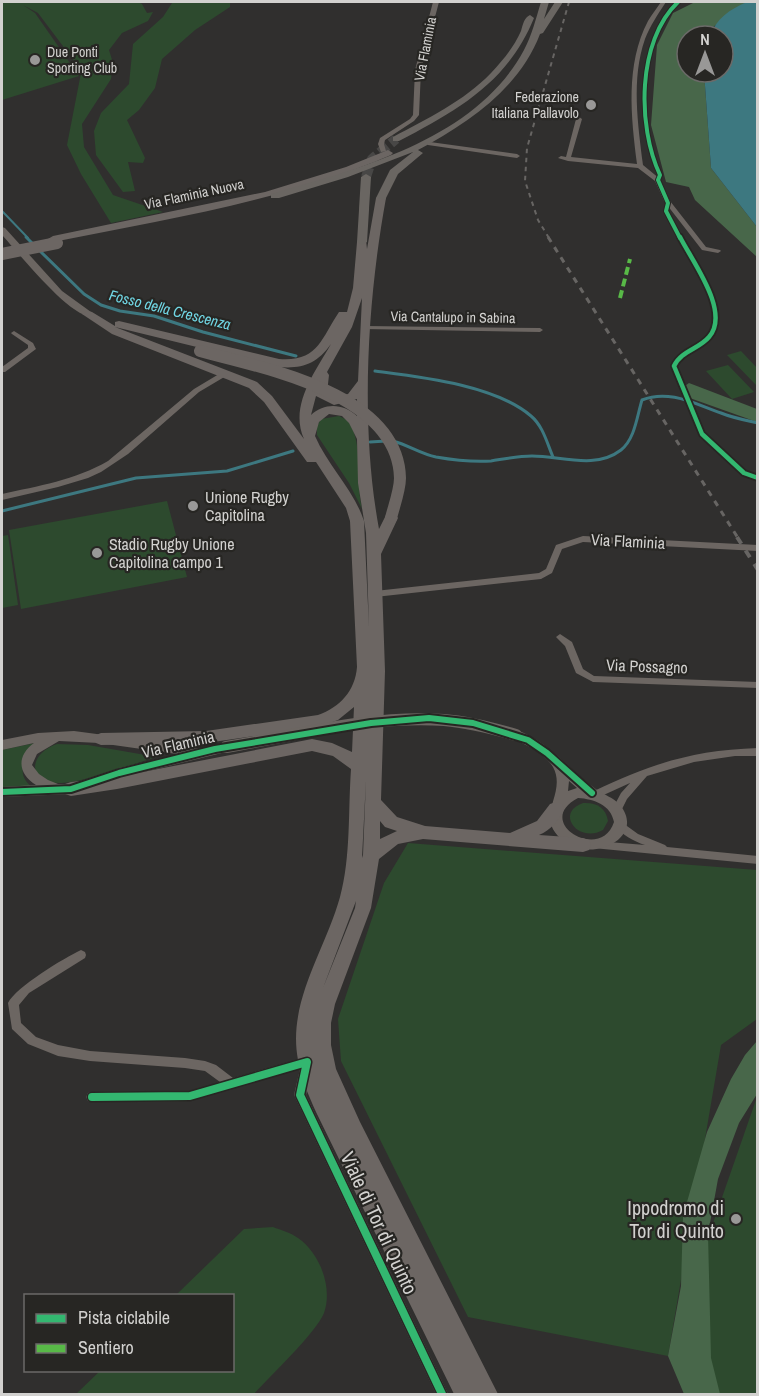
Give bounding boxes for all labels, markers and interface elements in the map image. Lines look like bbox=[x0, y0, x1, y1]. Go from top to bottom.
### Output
street label: Via Flaminia bbox=[410, 15, 440, 83]
north arrow bbox=[675, 24, 735, 84]
text: N bbox=[700, 28, 710, 50]
place label: Due Ponti Sporting Club bbox=[47, 43, 117, 77]
marker: Due Ponti Sporting Club bbox=[28, 53, 42, 67]
place label: Federazione Italiana Pallavolo bbox=[492, 88, 579, 122]
marker: Federazione Italiana Pallavolo bbox=[584, 98, 598, 112]
street label: Via Flaminia Nuova bbox=[143, 175, 246, 213]
water label: Fosso della Crescenza bbox=[107, 284, 233, 335]
street label: Via Cantalupo in Sabina bbox=[390, 307, 516, 327]
place label: Unione Rugby Capitolina bbox=[205, 486, 289, 526]
marker: Unione Rugby Capitolina bbox=[186, 499, 200, 513]
street label: Via Flaminia bbox=[590, 528, 666, 554]
place label: Stadio Rugby Unione Capitolina campo 1 bbox=[109, 533, 234, 573]
marker: Stadio Rugby Unione Capitolina campo 1 bbox=[90, 546, 104, 560]
street label: Via Possagno bbox=[606, 654, 688, 678]
street label: Via Flaminia bbox=[139, 725, 217, 763]
street label: Viale di Tor di Quinto bbox=[335, 1147, 424, 1298]
place label: Ippodromo di Tor di Quinto bbox=[627, 1194, 724, 1244]
marker: Ippodromo di Tor di Quinto bbox=[729, 1212, 743, 1226]
legend bbox=[24, 1294, 234, 1372]
text: Pista ciclabile bbox=[78, 1305, 170, 1330]
text: Sentiero bbox=[78, 1335, 134, 1360]

